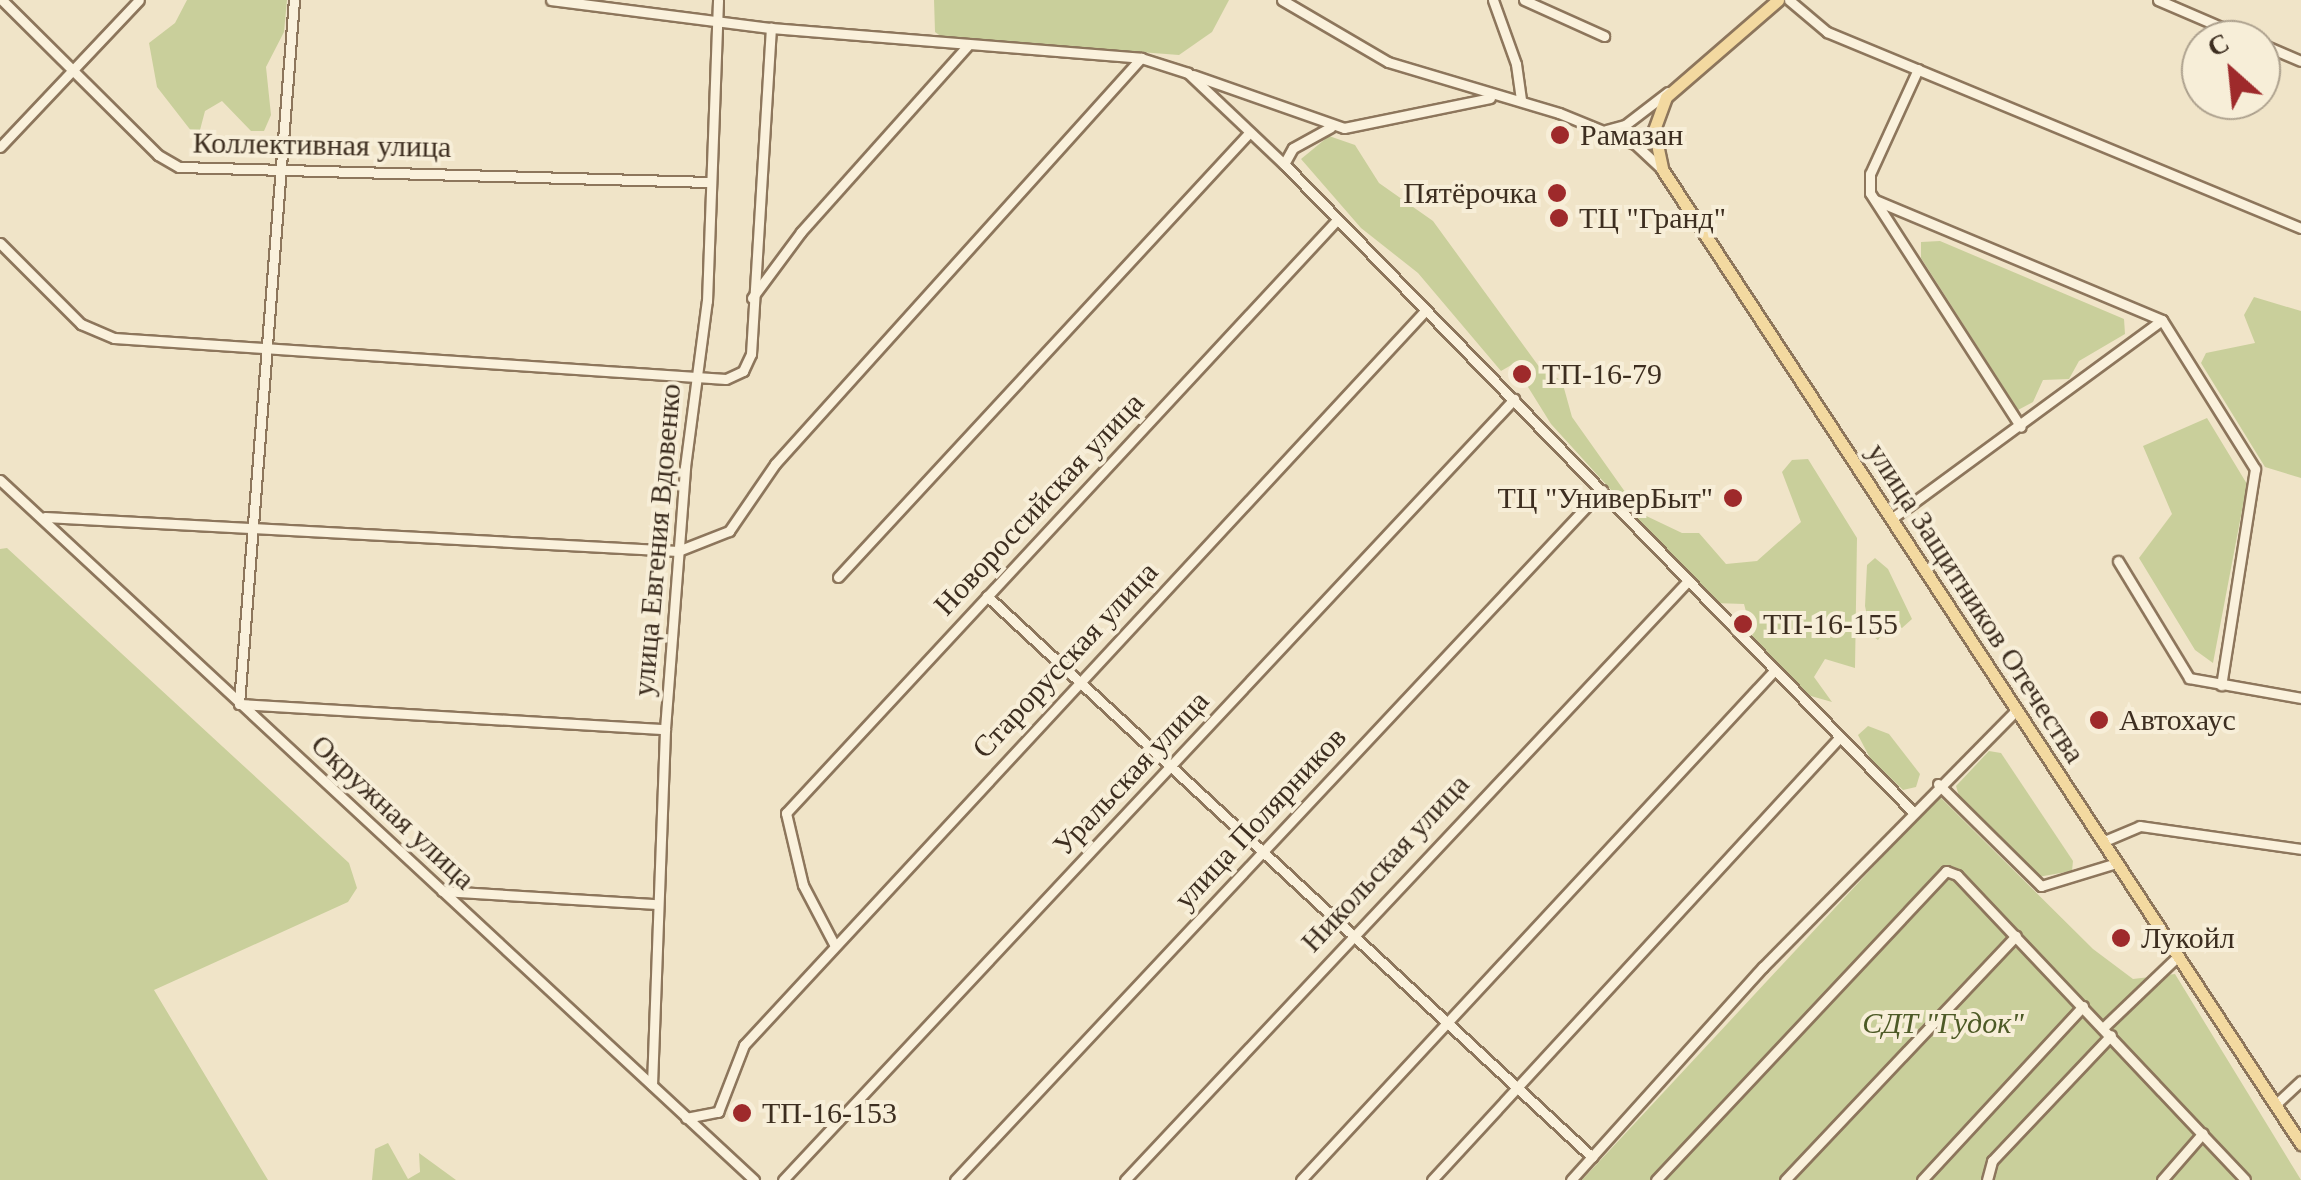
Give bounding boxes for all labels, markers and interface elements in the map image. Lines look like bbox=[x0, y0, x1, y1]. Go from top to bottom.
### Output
north arrow bbox=[2181, 20, 2281, 120]
text: С bbox=[2202, 26, 2234, 63]
place label: Рамазан bbox=[1580, 117, 1683, 153]
marker: Рамазан bbox=[1549, 124, 1571, 146]
street label: Коллективная улица bbox=[192, 125, 452, 165]
place label: Пятёрочка bbox=[1403, 175, 1537, 211]
marker: Пятёрочка bbox=[1546, 182, 1568, 204]
place label: ТЦ "Гранд" bbox=[1579, 200, 1726, 236]
marker: ТЦ "Гранд" bbox=[1548, 207, 1570, 229]
place label: ТП-16-79 bbox=[1542, 356, 1662, 392]
marker: ТП-16-79 bbox=[1511, 363, 1533, 385]
street label: улица Евгения Вдовенко bbox=[625, 382, 689, 698]
street label: Новороссийская улица bbox=[927, 385, 1151, 623]
street label: улица Защитников Отечества bbox=[1859, 436, 2093, 770]
place label: ТЦ "УниверБыт" bbox=[1498, 480, 1713, 516]
marker: ТЦ "УниверБыт" bbox=[1722, 487, 1744, 509]
street label: Старорусская улица bbox=[965, 554, 1165, 766]
place label: ТП-16-155 bbox=[1763, 606, 1898, 642]
marker: ТП-16-155 bbox=[1732, 613, 1754, 635]
street label: Уральская улица bbox=[1046, 683, 1216, 863]
place label: Автохаус bbox=[2119, 702, 2236, 738]
marker: Автохаус bbox=[2088, 709, 2110, 731]
street label: улица Полярников bbox=[1166, 719, 1354, 917]
street label: Окружная улица bbox=[304, 727, 482, 897]
street label: Никольская улица bbox=[1293, 767, 1477, 959]
place label: Лукойл bbox=[2141, 920, 2235, 956]
marker: Лукойл bbox=[2110, 927, 2132, 949]
park label: СДТ "Гудок" bbox=[1862, 1005, 2024, 1041]
place label: ТП-16-153 bbox=[762, 1095, 897, 1131]
marker: ТП-16-153 bbox=[731, 1102, 753, 1124]

